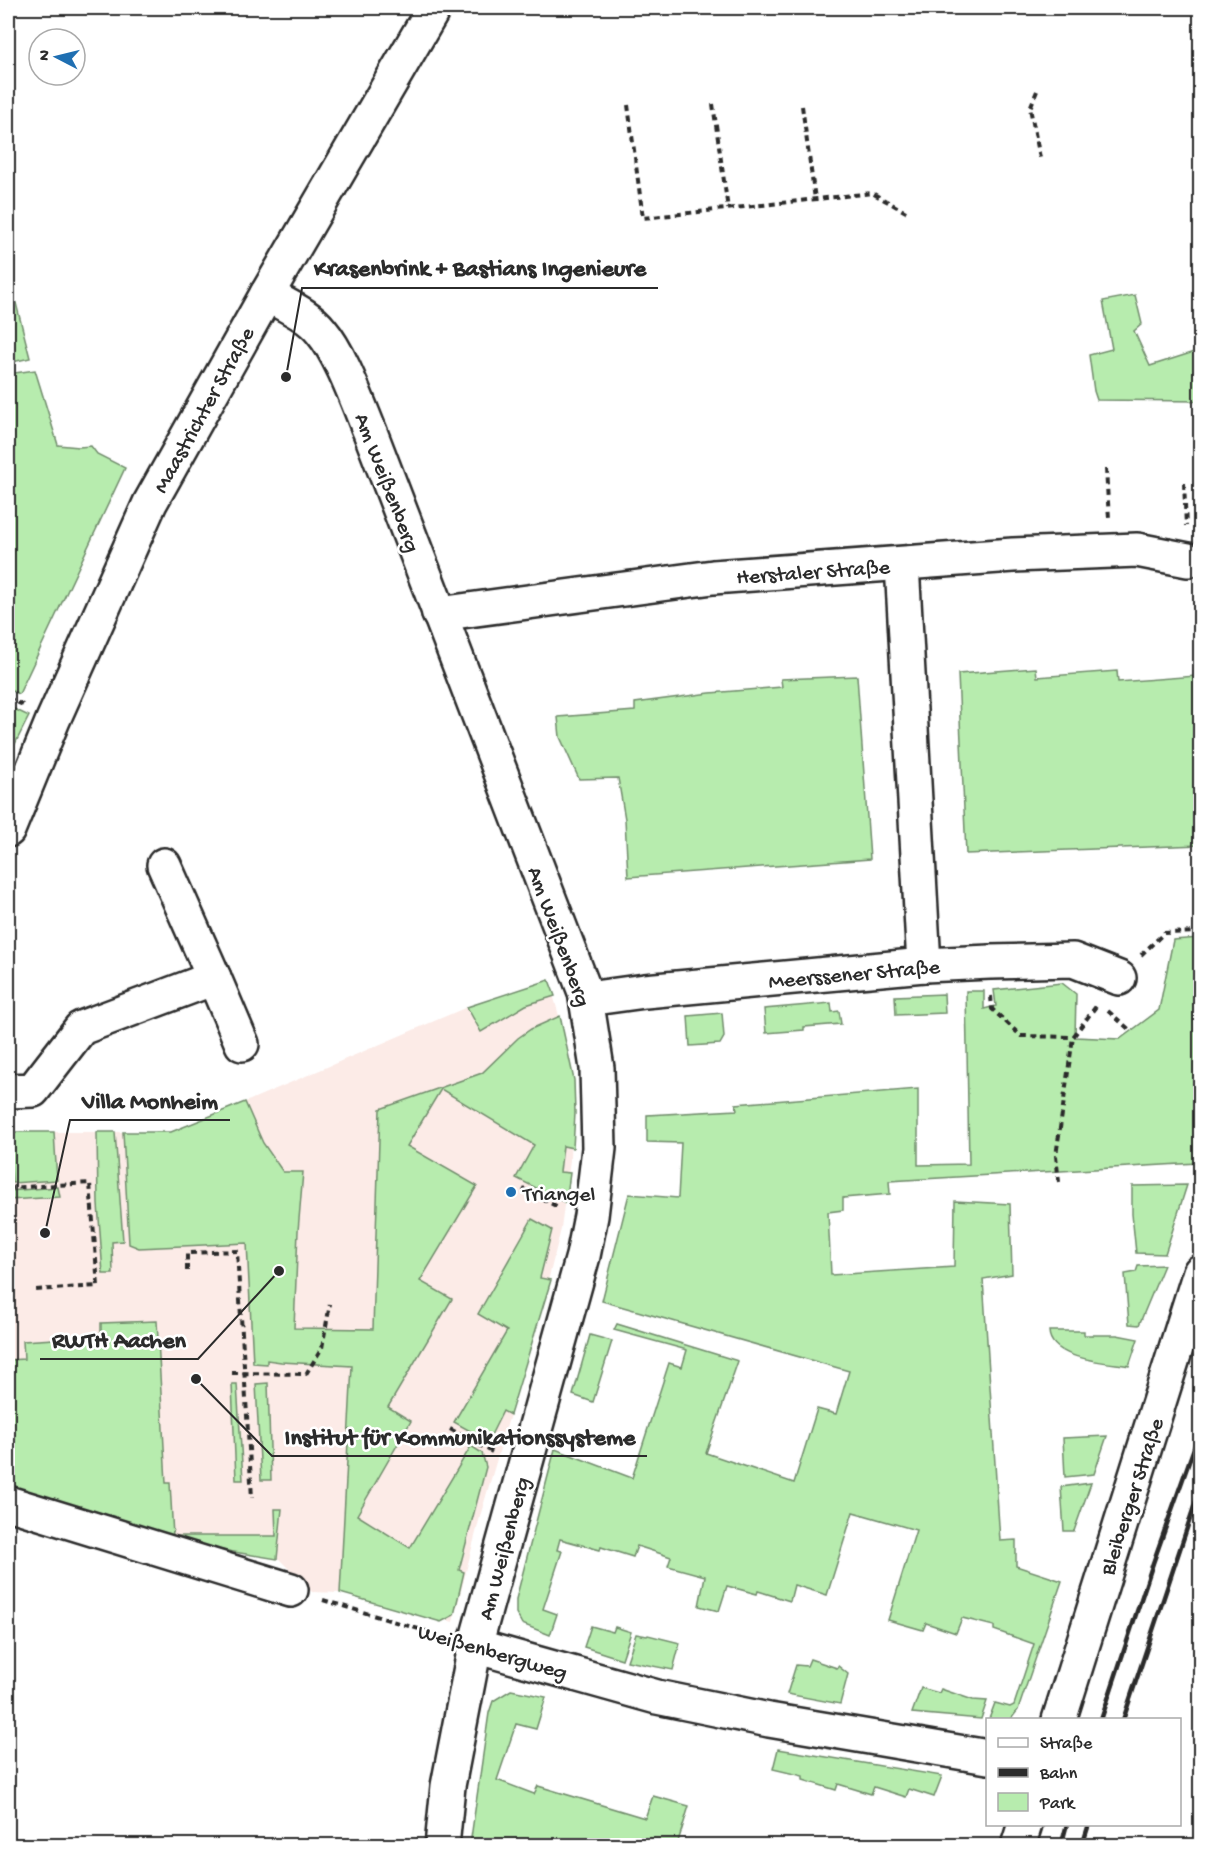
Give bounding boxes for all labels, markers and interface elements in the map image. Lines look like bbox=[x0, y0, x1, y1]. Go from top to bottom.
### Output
north arrow bbox=[27, 27, 87, 87]
text: N bbox=[36, 49, 56, 62]
callout: Krasenbrink + Bastians Ingenieure bbox=[302, 246, 658, 288]
text: Krasenbrink + Bastians Ingenieure bbox=[313, 256, 648, 285]
street label: Maastrichter Straße bbox=[149, 323, 262, 499]
street label: Am Weißenberg bbox=[347, 410, 424, 557]
street label: Herstaler Straße bbox=[736, 556, 892, 592]
street label: Am Weißenberg bbox=[520, 864, 595, 1011]
street label: Meerssener Straße bbox=[768, 955, 942, 996]
callout: Villa Monheim bbox=[70, 1078, 230, 1120]
text: Villa Monheim bbox=[81, 1089, 218, 1118]
place label: Triangel bbox=[521, 1183, 596, 1209]
marker: Triangel bbox=[504, 1185, 518, 1199]
callout: RWTH Aachen bbox=[40, 1317, 198, 1359]
text: RWTH Aachen bbox=[51, 1328, 187, 1357]
callout: Institut für Kommunikationssysteme bbox=[272, 1414, 647, 1456]
street label: Bleiberger Straße bbox=[1096, 1415, 1172, 1580]
text: Institut für Kommunikationssysteme bbox=[285, 1425, 637, 1454]
street label: Am Weißenberg bbox=[474, 1475, 537, 1623]
street label: Weißenbergweg bbox=[414, 1620, 570, 1688]
legend bbox=[986, 1718, 1181, 1826]
text: Straße bbox=[1040, 1734, 1093, 1755]
text: Bahn bbox=[1039, 1764, 1078, 1785]
text: Park bbox=[1039, 1794, 1076, 1815]

